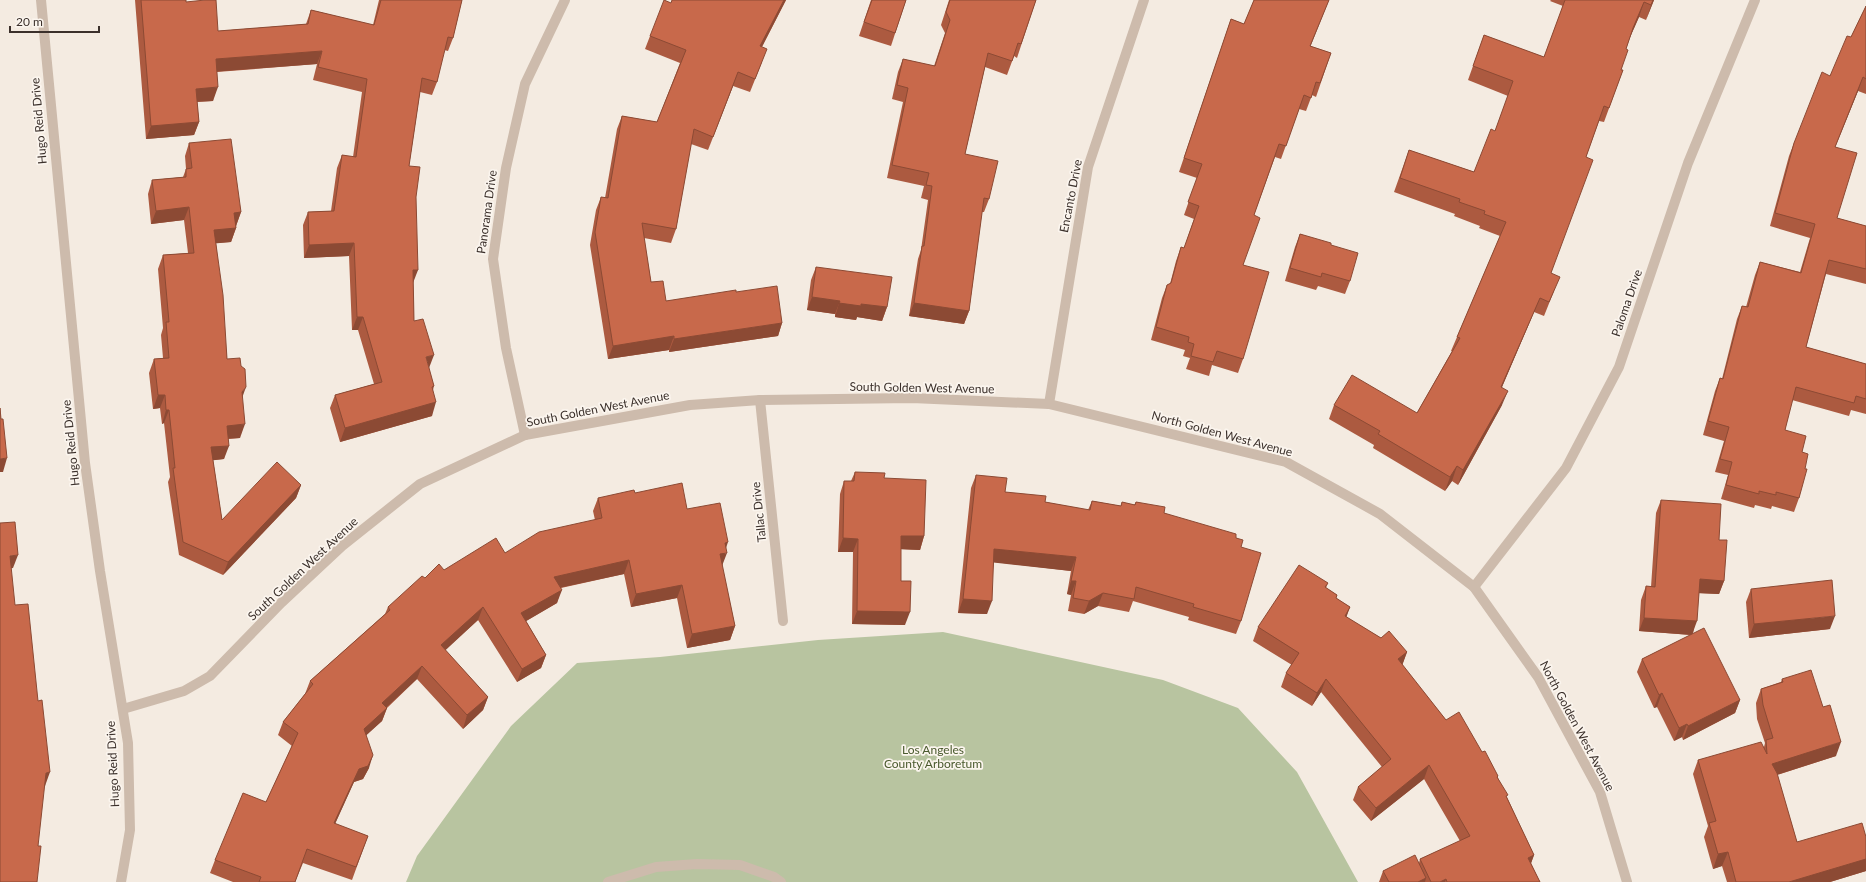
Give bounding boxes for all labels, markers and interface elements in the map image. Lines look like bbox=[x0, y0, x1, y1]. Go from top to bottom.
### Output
scale bar bbox=[10, 8, 99, 34]
text: 20 m bbox=[16, 14, 43, 29]
street label: Hugo Reid Drive bbox=[27, 77, 50, 165]
street label: Encanto Drive bbox=[1056, 158, 1085, 234]
street label: Panorama Drive bbox=[473, 169, 500, 255]
street label: Paloma Drive bbox=[1608, 267, 1645, 338]
street label: South Golden West Avenue bbox=[849, 379, 995, 396]
street label: South Golden West Avenue bbox=[525, 387, 671, 430]
street label: Hugo Reid Drive bbox=[59, 399, 82, 487]
street label: North Golden West Avenue bbox=[1150, 407, 1294, 460]
street label: Tallac Drive bbox=[748, 481, 769, 543]
street label: South Golden West Avenue bbox=[245, 514, 361, 624]
street label: North Golden West Avenue bbox=[1537, 658, 1618, 793]
street label: Hugo Reid Drive bbox=[103, 720, 122, 808]
park label: Los Angeles County Arboretum bbox=[884, 742, 982, 771]

